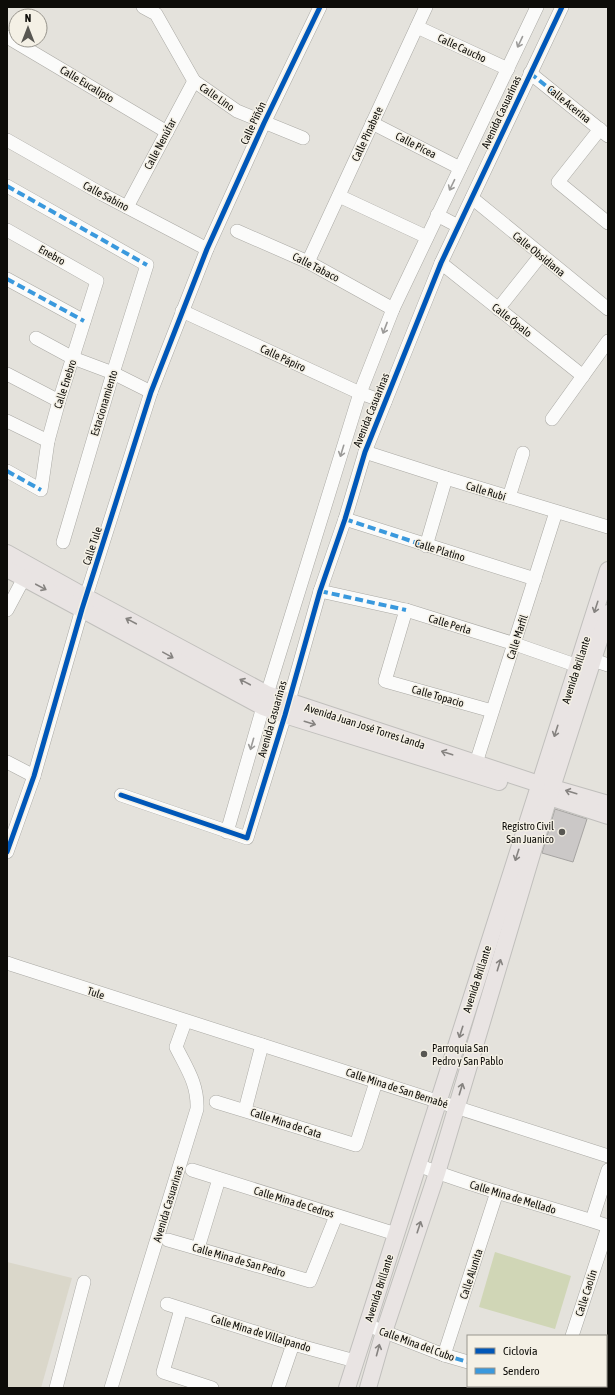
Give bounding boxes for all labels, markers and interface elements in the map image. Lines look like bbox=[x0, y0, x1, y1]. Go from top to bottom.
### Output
north arrow bbox=[8, 8, 48, 48]
text: N bbox=[25, 12, 31, 24]
street label: Calle Caucho bbox=[436, 32, 488, 64]
one-way arrow bbox=[516, 36, 523, 48]
street label: Calle Eucalipto bbox=[58, 63, 116, 105]
street label: Avenida Casuarinas bbox=[479, 74, 523, 150]
street label: Calle Lino bbox=[197, 81, 237, 113]
street label: Calle Acerina bbox=[545, 83, 593, 125]
street label: Calle Piñón bbox=[238, 100, 268, 146]
street label: Calle Pinabete bbox=[349, 105, 385, 163]
street label: Calle Nenúfar bbox=[142, 116, 179, 171]
street label: Calle Pícea bbox=[394, 130, 438, 160]
street label: Calle Sabino bbox=[81, 179, 131, 213]
one-way arrow bbox=[448, 179, 455, 191]
street label: Calle Obsidiana bbox=[510, 229, 568, 279]
street label: Enebro bbox=[37, 243, 67, 267]
street label: Calle Tabaco bbox=[291, 250, 341, 284]
street label: Calle Ópalo bbox=[490, 301, 534, 339]
one-way arrow bbox=[381, 322, 389, 334]
street label: Calle Pápiro bbox=[258, 342, 308, 374]
street label: Calle Enebro bbox=[51, 358, 79, 410]
street label: Estacionamiento bbox=[88, 369, 120, 437]
street label: Avenida Casuarinas bbox=[351, 371, 391, 449]
one-way arrow bbox=[338, 444, 345, 457]
street label: Calle Rubí bbox=[465, 479, 508, 503]
street label: Calle Tule bbox=[80, 525, 104, 567]
street label: Calle Platino bbox=[413, 537, 467, 563]
one-way arrow bbox=[35, 584, 47, 591]
one-way arrow bbox=[592, 601, 599, 614]
street label: Calle Perla bbox=[427, 612, 473, 636]
street label: Calle Marfil bbox=[504, 613, 530, 661]
one-way arrow bbox=[125, 617, 137, 624]
street label: Avenida Brillante bbox=[560, 635, 592, 705]
one-way arrow bbox=[162, 652, 174, 660]
one-way arrow bbox=[239, 678, 251, 685]
street label: Avenida Casuarinas bbox=[255, 679, 289, 759]
street label: Calle Topacio bbox=[411, 683, 465, 709]
street label: Avenida Juan José Torres Landa bbox=[303, 701, 427, 751]
one-way arrow bbox=[304, 720, 317, 727]
one-way arrow bbox=[552, 725, 560, 737]
one-way arrow bbox=[248, 738, 255, 751]
one-way arrow bbox=[440, 749, 453, 756]
one-way arrow bbox=[565, 788, 577, 796]
place label: Registro Civil San Juanico bbox=[502, 820, 554, 845]
marker: Registro Civil San Juanico bbox=[557, 827, 567, 837]
one-way arrow bbox=[512, 848, 520, 860]
street label: Avenida Brillante bbox=[461, 944, 493, 1014]
one-way arrow bbox=[496, 958, 503, 971]
street label: Tule bbox=[86, 985, 106, 1001]
one-way arrow bbox=[456, 1026, 464, 1038]
place label: Parroquia San Pedro y San Pablo bbox=[432, 1042, 503, 1067]
marker: Parroquia San Pedro y San Pablo bbox=[419, 1049, 429, 1059]
street label: Calle Mina de San Bernabé bbox=[344, 1066, 450, 1110]
one-way arrow bbox=[458, 1083, 465, 1096]
street label: Calle Mina de Cata bbox=[249, 1106, 323, 1140]
street label: Avenida Casuarinas bbox=[151, 1164, 185, 1244]
street label: Calle Mina de Mellado bbox=[468, 1178, 558, 1216]
street label: Calle Mina de Cedros bbox=[252, 1184, 336, 1220]
one-way arrow bbox=[415, 1221, 423, 1233]
street label: Calle Mina de San Pedro bbox=[191, 1241, 287, 1279]
street label: Calle Alunita bbox=[457, 1247, 485, 1301]
street label: Avenida Brillante bbox=[363, 1253, 395, 1323]
street label: Calle Caolín bbox=[573, 1268, 599, 1318]
street label: Calle Mina de Villalpando bbox=[210, 1312, 312, 1354]
street label: Calle Mina del Cubo bbox=[378, 1325, 456, 1363]
legend bbox=[467, 1335, 607, 1387]
one-way arrow bbox=[375, 1344, 383, 1357]
text: Ciclovía bbox=[503, 1344, 537, 1358]
text: Sendero bbox=[503, 1364, 540, 1378]

